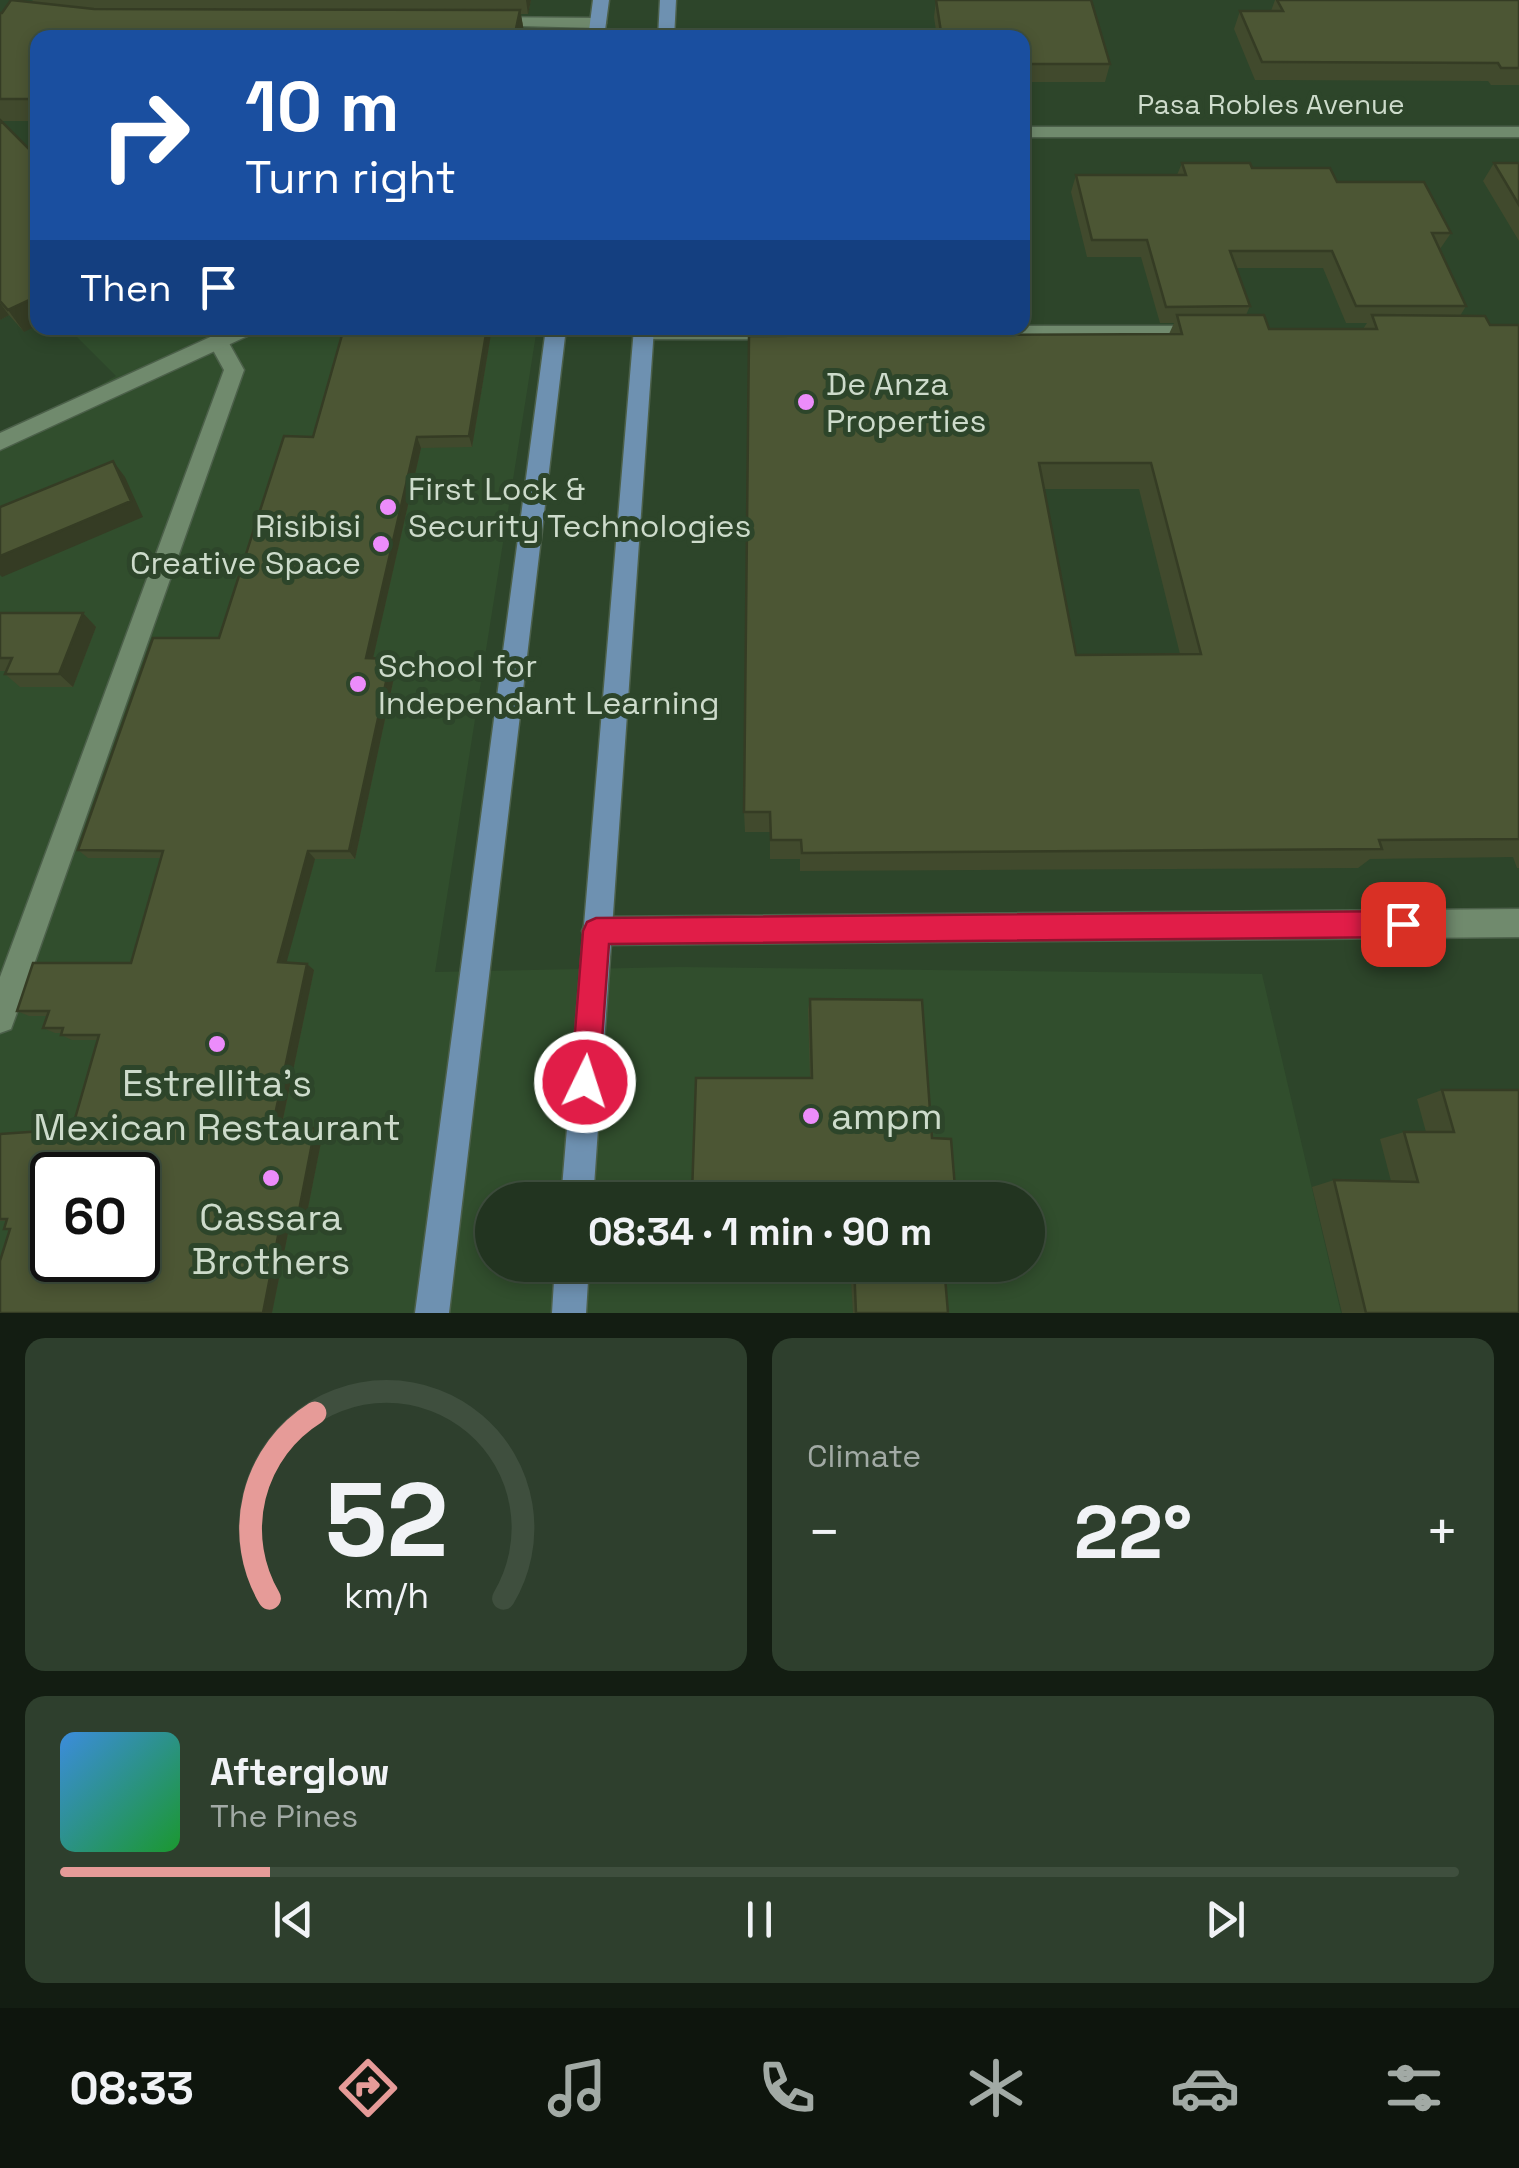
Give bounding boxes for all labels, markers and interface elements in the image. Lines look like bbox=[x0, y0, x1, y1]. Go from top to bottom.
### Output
text: 10 m bbox=[245, 62, 400, 151]
icon: right bbox=[80, 70, 210, 200]
street label: Pasa Robles Avenue bbox=[1137, 86, 1405, 122]
text: Turn right bbox=[245, 149, 456, 206]
icon: arrive bbox=[191, 260, 246, 315]
text: Then bbox=[80, 264, 171, 312]
place label: De Anza Properties bbox=[826, 364, 986, 441]
marker: De Anza Properties bbox=[795, 391, 817, 413]
place label: First Lock & Security Technologies bbox=[408, 469, 751, 546]
marker: First Lock & Security Technologies bbox=[377, 496, 399, 518]
place label: Risibisi Creative Space bbox=[130, 506, 361, 583]
marker: Risibisi Creative Space bbox=[370, 533, 392, 555]
place label: School for Independant Learning bbox=[378, 646, 720, 723]
marker: School for Independant Learning bbox=[347, 673, 369, 695]
pin bbox=[1361, 882, 1446, 967]
icon: arrive bbox=[1376, 897, 1431, 952]
position arrow bbox=[533, 1030, 637, 1134]
marker: Estrellita's Mexican Restaurant bbox=[206, 1033, 228, 1055]
place label: Estrellita's Mexican Restaurant bbox=[33, 1059, 401, 1151]
place label: ampm bbox=[831, 1092, 943, 1140]
marker: ampm bbox=[800, 1105, 822, 1127]
speed limit sign: 60 bbox=[30, 1152, 160, 1282]
marker: Cassara Brothers bbox=[260, 1167, 282, 1189]
place label: Cassara Brothers bbox=[192, 1193, 350, 1285]
text: 08:34 · 1 min · 90 m bbox=[588, 1208, 932, 1256]
text: Climate bbox=[807, 1436, 921, 1476]
text: 52 bbox=[324, 1454, 448, 1586]
text: 22° bbox=[1074, 1484, 1192, 1580]
text: − bbox=[807, 1497, 841, 1567]
text: + bbox=[1425, 1497, 1459, 1567]
text: km/h bbox=[343, 1573, 429, 1618]
text: Afterglow bbox=[210, 1748, 390, 1796]
text: The Pines bbox=[210, 1796, 358, 1836]
icon: previous bbox=[266, 1892, 321, 1947]
icon: pause bbox=[732, 1892, 787, 1947]
icon: next bbox=[1198, 1892, 1253, 1947]
icon: directions bbox=[333, 2053, 403, 2123]
icon: music bbox=[542, 2053, 612, 2123]
icon: phone bbox=[752, 2053, 822, 2123]
icon: climate bbox=[961, 2053, 1031, 2123]
icon: car bbox=[1170, 2053, 1240, 2123]
icon: filters bbox=[1379, 2053, 1449, 2123]
text: 08:33 bbox=[70, 2060, 194, 2117]

